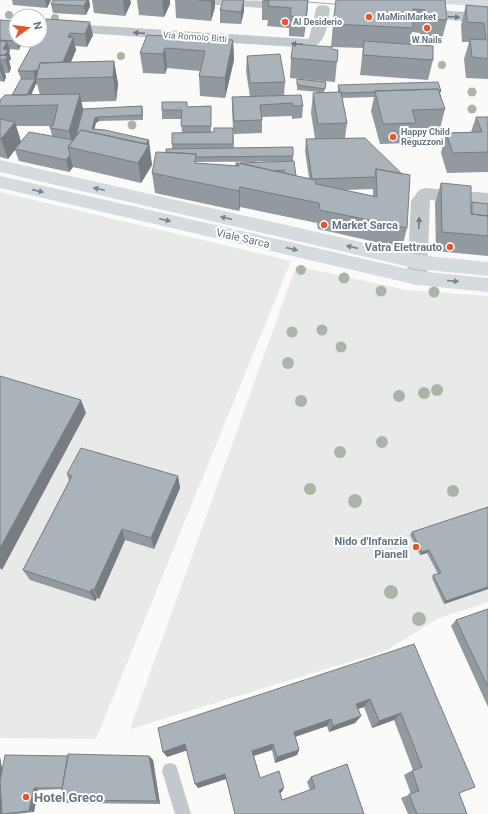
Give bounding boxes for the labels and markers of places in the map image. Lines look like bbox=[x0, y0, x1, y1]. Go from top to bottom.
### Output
marker: MaMiniMarket bbox=[364, 12, 374, 22]
place label: MaMiniMarket bbox=[377, 12, 436, 22]
marker: Al Desiderio bbox=[280, 17, 290, 27]
place label: Al Desiderio bbox=[293, 17, 342, 27]
marker: W.Nails bbox=[422, 23, 432, 33]
place label: W.Nails bbox=[412, 35, 443, 45]
place label: Happy Child Reguzzoni bbox=[401, 127, 450, 147]
marker: Happy Child Reguzzoni bbox=[388, 132, 398, 142]
place label: Market Sarca bbox=[332, 219, 398, 232]
marker: Market Sarca bbox=[319, 220, 329, 230]
place label: Vatra Elettrauto bbox=[365, 241, 442, 254]
marker: Vatra Elettrauto bbox=[445, 242, 455, 252]
place label: Nido d'Infanzia Pianell bbox=[334, 535, 408, 561]
marker: Nido d'Infanzia Pianell bbox=[411, 542, 421, 552]
place label: Hotel Greco bbox=[34, 790, 103, 805]
marker: Hotel Greco bbox=[21, 792, 31, 802]

